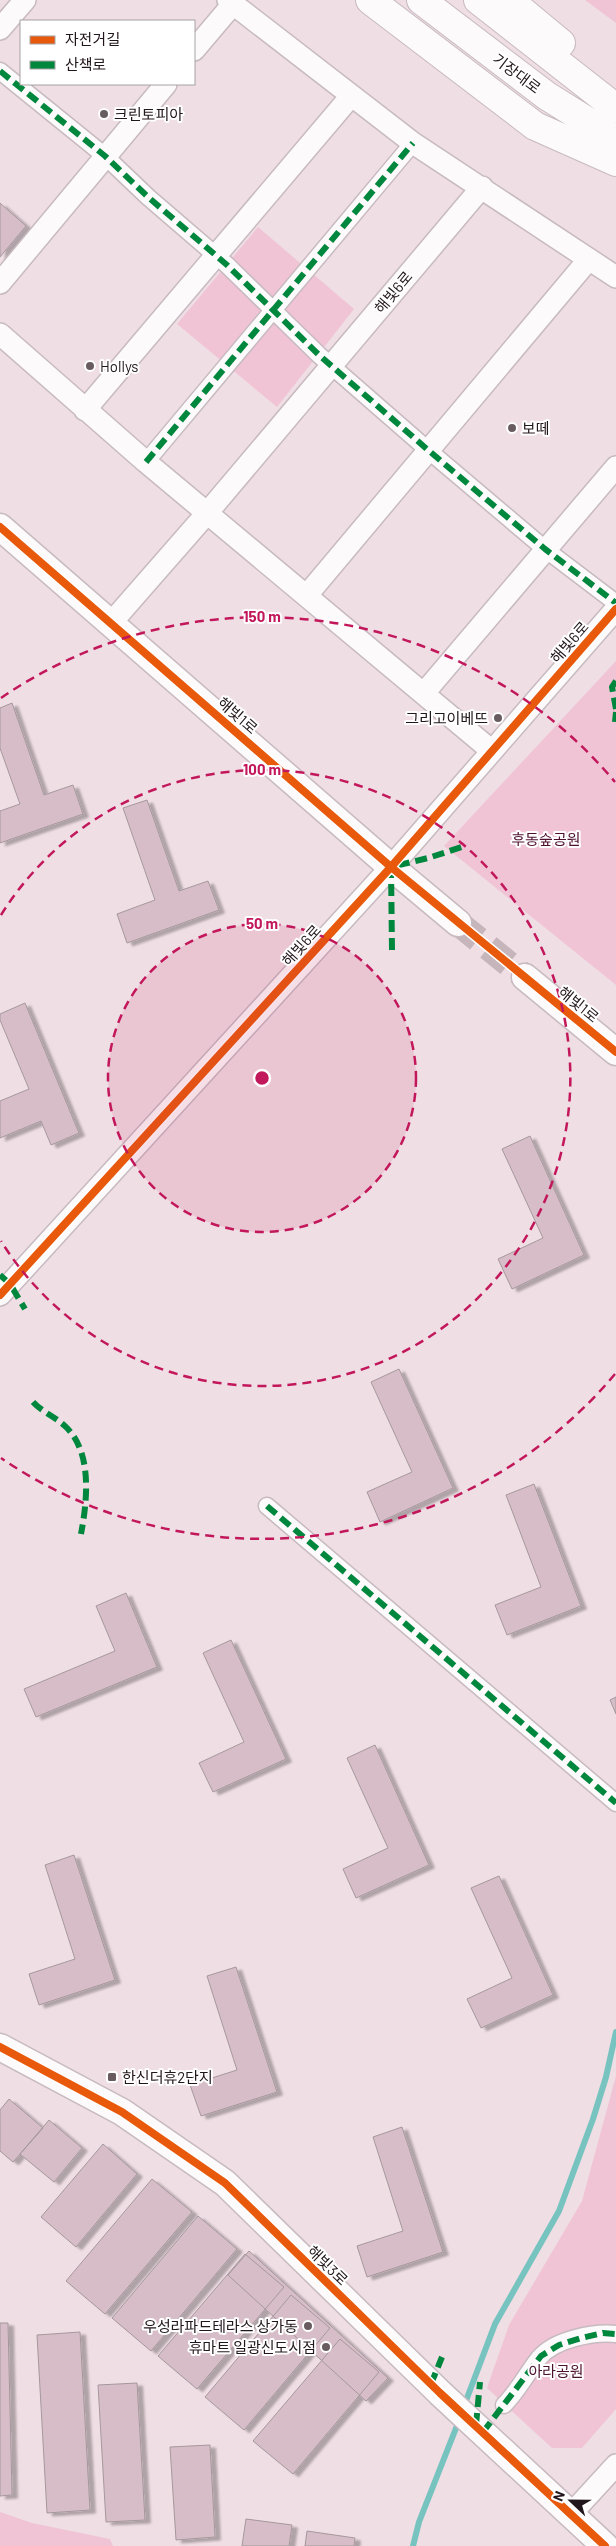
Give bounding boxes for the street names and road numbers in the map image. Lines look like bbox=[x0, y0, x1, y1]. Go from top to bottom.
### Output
street label: 기장대로 bbox=[490, 49, 544, 97]
street label: 해빛6로 bbox=[370, 267, 416, 317]
street label: 해빛6로 bbox=[546, 618, 592, 666]
street label: 해빛1로 bbox=[214, 693, 262, 737]
street label: 해빛6로 bbox=[278, 921, 324, 969]
street label: 해빛1로 bbox=[555, 982, 603, 1026]
street label: 해빛3로 bbox=[304, 2241, 352, 2289]

